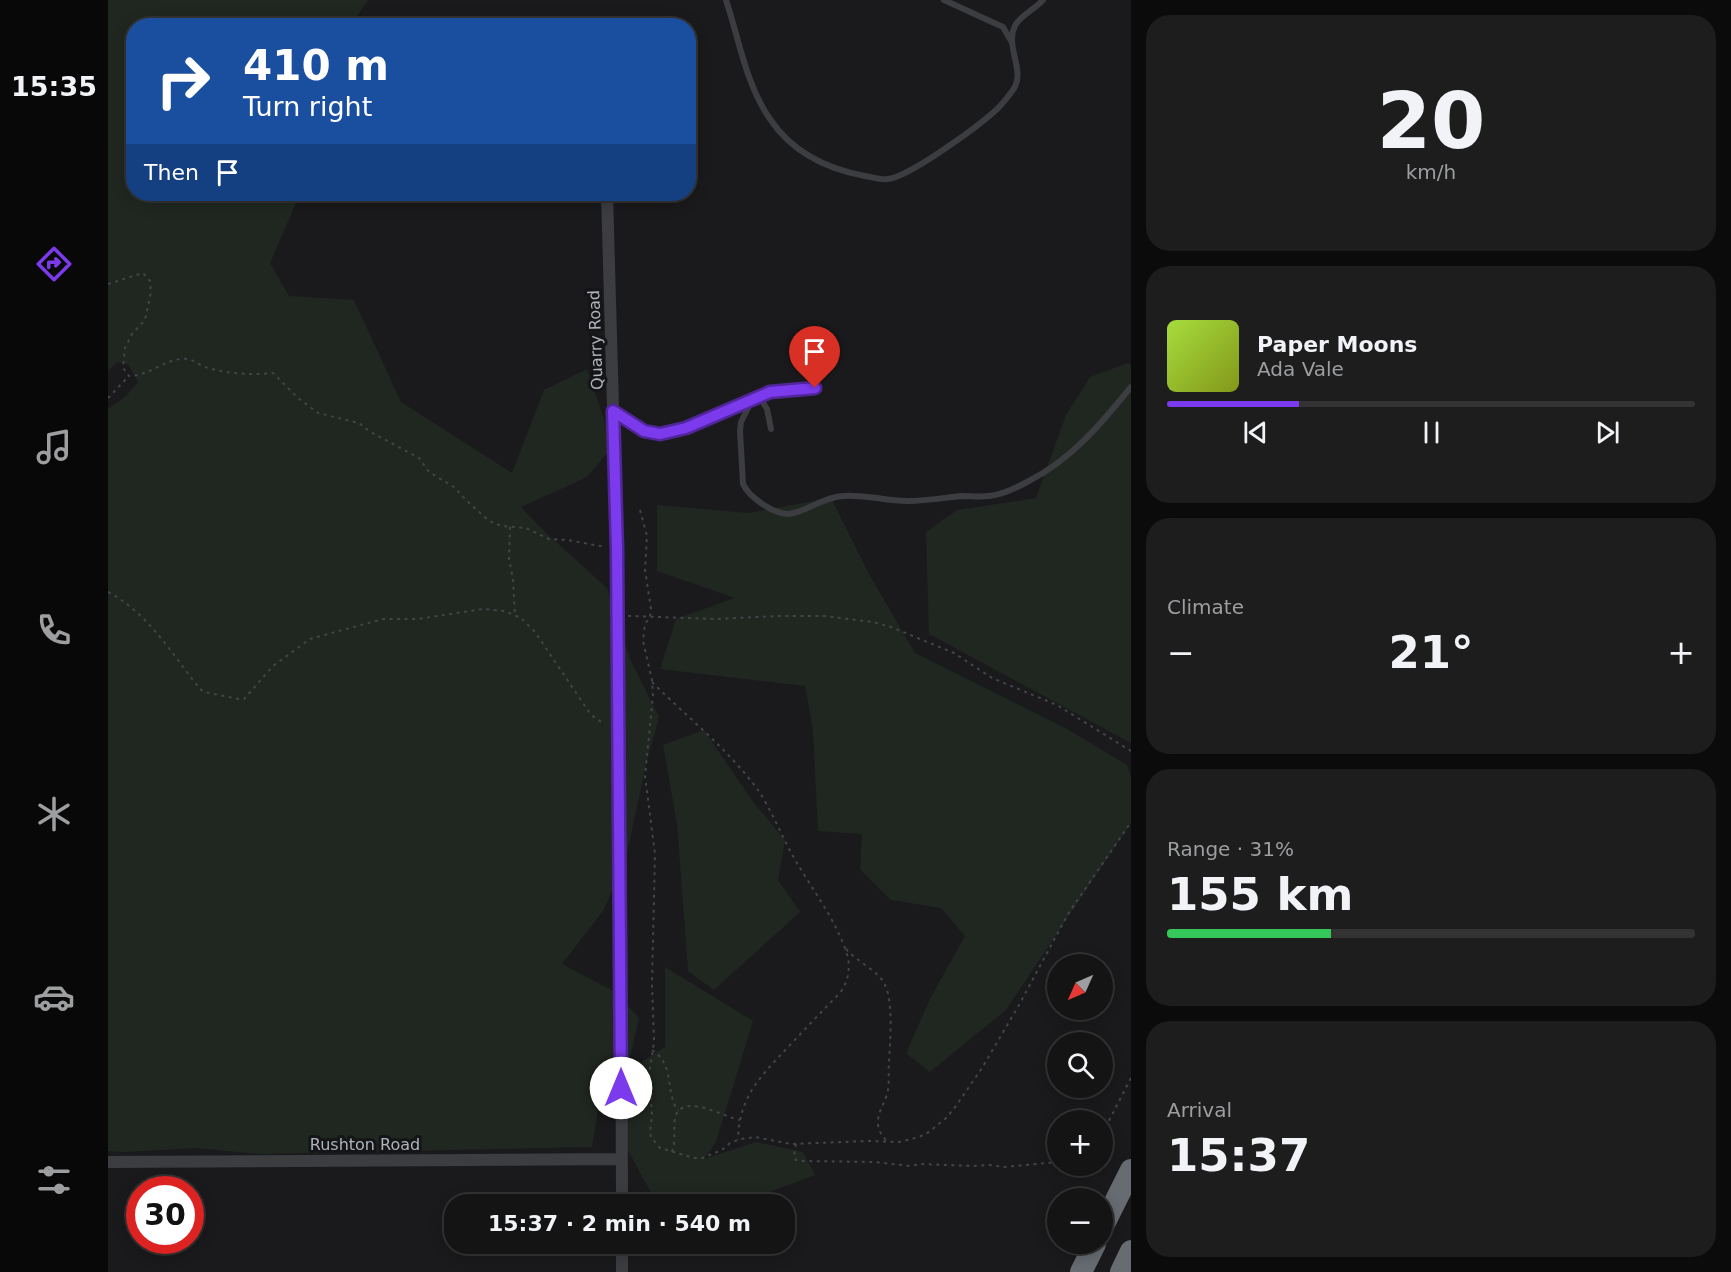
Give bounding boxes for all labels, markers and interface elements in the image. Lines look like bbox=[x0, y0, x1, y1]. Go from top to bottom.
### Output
text: 410 m bbox=[243, 41, 389, 90]
icon: right bbox=[144, 42, 222, 120]
text: 15:35 bbox=[11, 71, 97, 102]
text: 20 bbox=[1377, 76, 1485, 166]
text: Turn right bbox=[243, 91, 372, 122]
icon: arrive bbox=[211, 156, 244, 189]
text: Then bbox=[144, 160, 199, 185]
text: km/h bbox=[1406, 160, 1456, 184]
icon: directions bbox=[33, 243, 75, 285]
street label: Quarry Road bbox=[584, 290, 607, 390]
pin bbox=[789, 326, 840, 388]
text: Paper Moons bbox=[1257, 332, 1417, 357]
icon: arrive bbox=[798, 335, 831, 368]
text: Ada Vale bbox=[1257, 357, 1344, 381]
icon: previous bbox=[1239, 416, 1272, 449]
icon: pause bbox=[1415, 416, 1448, 449]
icon: next bbox=[1591, 416, 1624, 449]
icon: music bbox=[33, 426, 75, 468]
text: Climate bbox=[1167, 595, 1244, 619]
icon: phone bbox=[33, 609, 75, 651]
text: 21° bbox=[1388, 626, 1474, 679]
text: − bbox=[1167, 633, 1195, 672]
text: + bbox=[1667, 633, 1695, 672]
icon: climate bbox=[33, 793, 75, 835]
text: Range · 31% bbox=[1167, 837, 1294, 861]
text: 155 km bbox=[1167, 868, 1353, 921]
north arrow bbox=[1047, 954, 1113, 1020]
map controls bbox=[1047, 954, 1113, 1254]
icon: car bbox=[33, 976, 75, 1018]
button: search bbox=[1047, 1032, 1113, 1098]
position arrow bbox=[589, 1056, 653, 1120]
text: Arrival bbox=[1167, 1098, 1232, 1122]
button: + bbox=[1047, 1110, 1113, 1176]
text: 15:37 bbox=[1167, 1129, 1310, 1182]
street label: Rushton Road bbox=[310, 1135, 420, 1154]
icon: filters bbox=[33, 1159, 75, 1201]
speed limit sign: 30 bbox=[126, 1176, 204, 1254]
button: − bbox=[1047, 1188, 1113, 1254]
text: 15:37 · 2 min · 540 m bbox=[488, 1211, 751, 1236]

